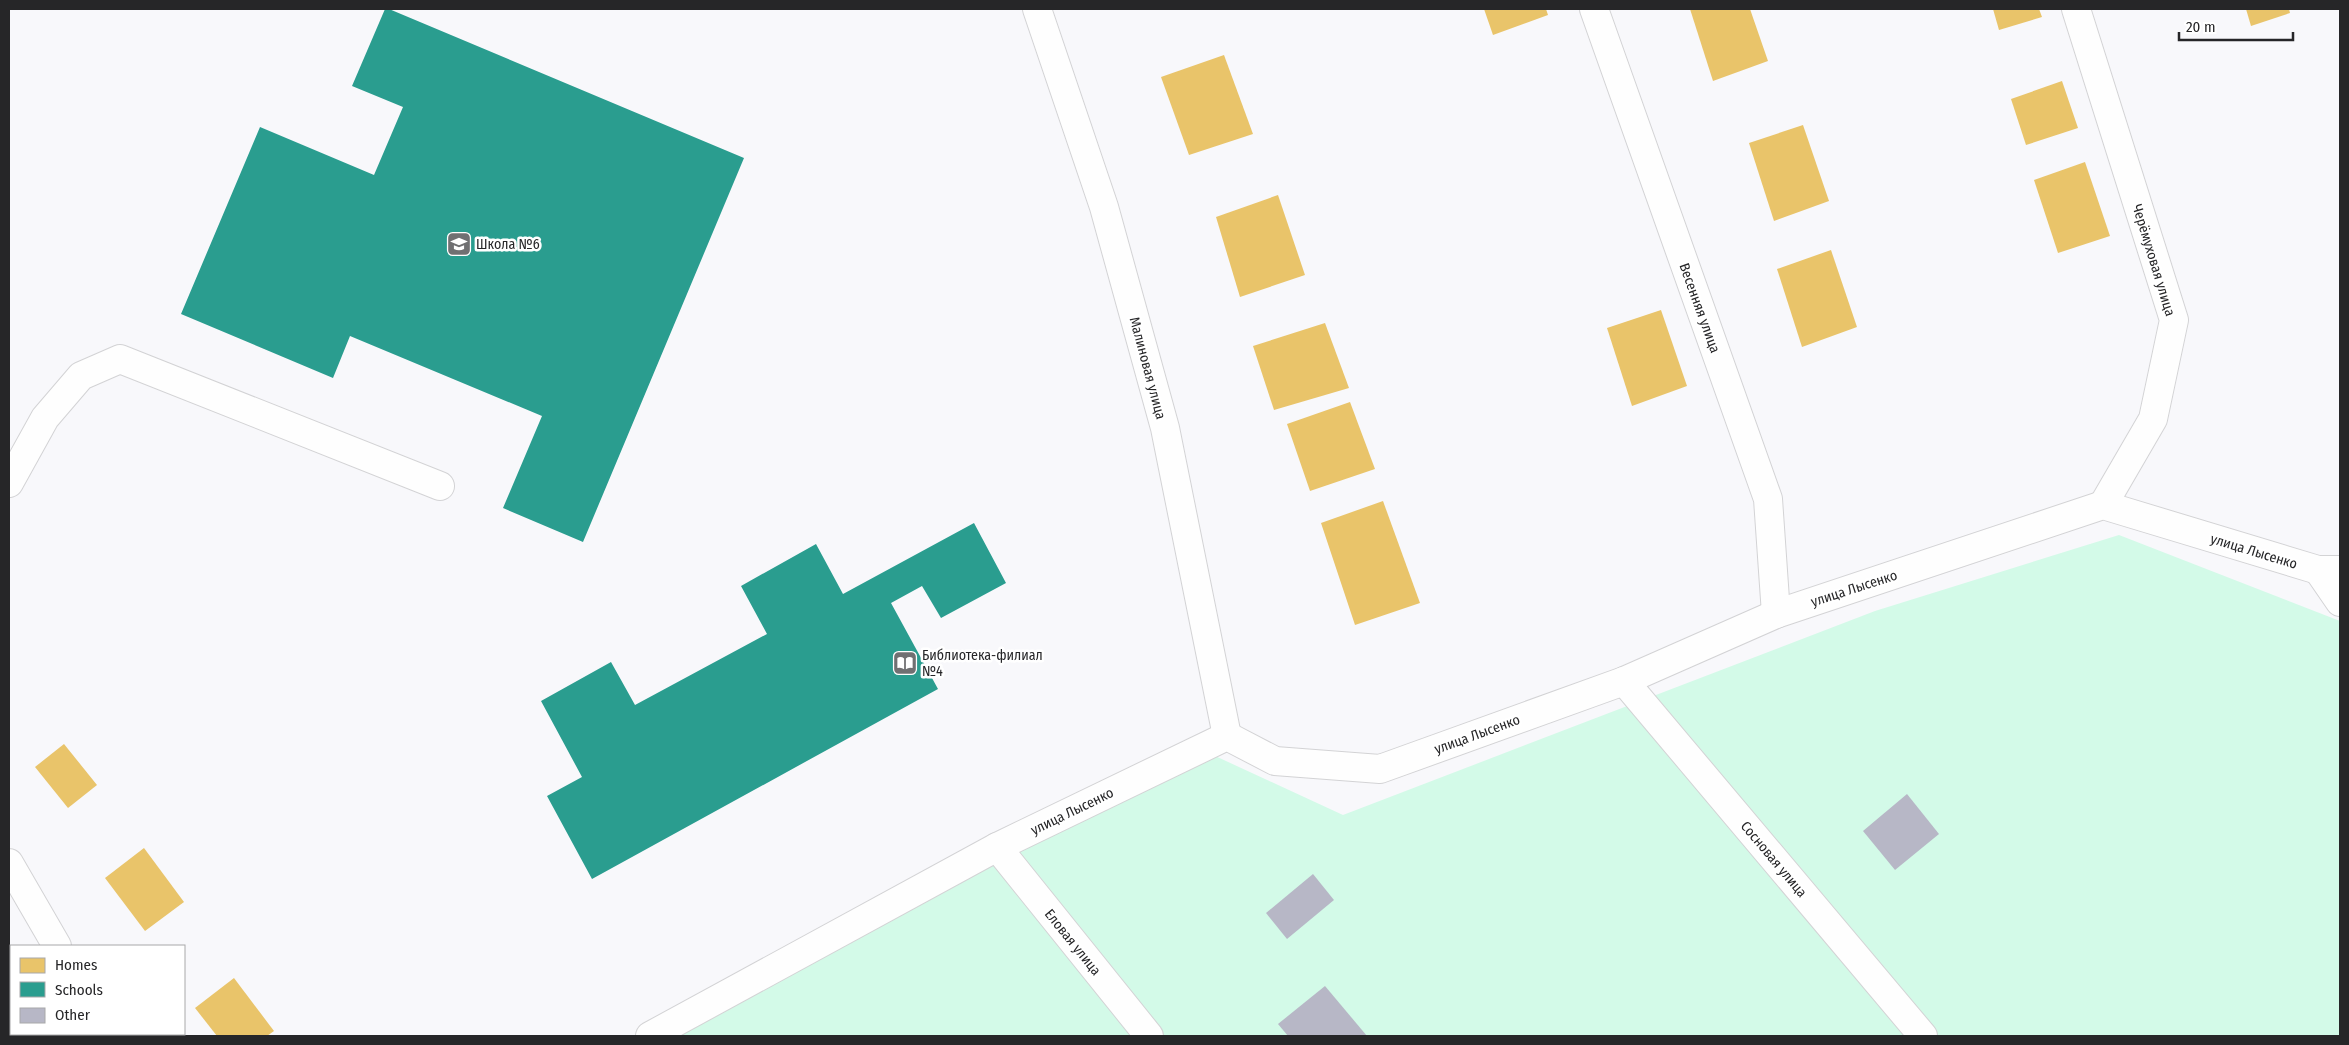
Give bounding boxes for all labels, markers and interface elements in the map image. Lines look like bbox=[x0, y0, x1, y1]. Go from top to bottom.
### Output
scale bar bbox=[2179, 10, 2293, 42]
text: 20 m bbox=[2186, 18, 2216, 36]
street label: Черёмуховая улица bbox=[2128, 202, 2179, 318]
school or university icon: Школа №6 bbox=[446, 231, 472, 257]
place label: Школа №6 bbox=[476, 236, 540, 253]
street label: Весенняя улица bbox=[1675, 261, 1724, 356]
street label: Малиновая улица bbox=[1126, 315, 1169, 421]
street label: улица Лысенко bbox=[2208, 530, 2299, 573]
street label: улица Лысенко bbox=[1809, 567, 1899, 610]
place label: Библиотека-филиал №4 bbox=[922, 647, 1043, 680]
library icon: Библиотека-филиал №4 bbox=[892, 650, 918, 676]
street label: улица Лысенко bbox=[1432, 711, 1522, 758]
street label: улица Лысенко bbox=[1028, 784, 1116, 839]
street label: Сосновая улица bbox=[1737, 818, 1810, 901]
street label: Еловая улица bbox=[1041, 906, 1105, 979]
legend bbox=[10, 945, 185, 1035]
text: Homes bbox=[55, 956, 97, 974]
text: Schools bbox=[55, 981, 103, 999]
text: Other bbox=[55, 1006, 91, 1024]

